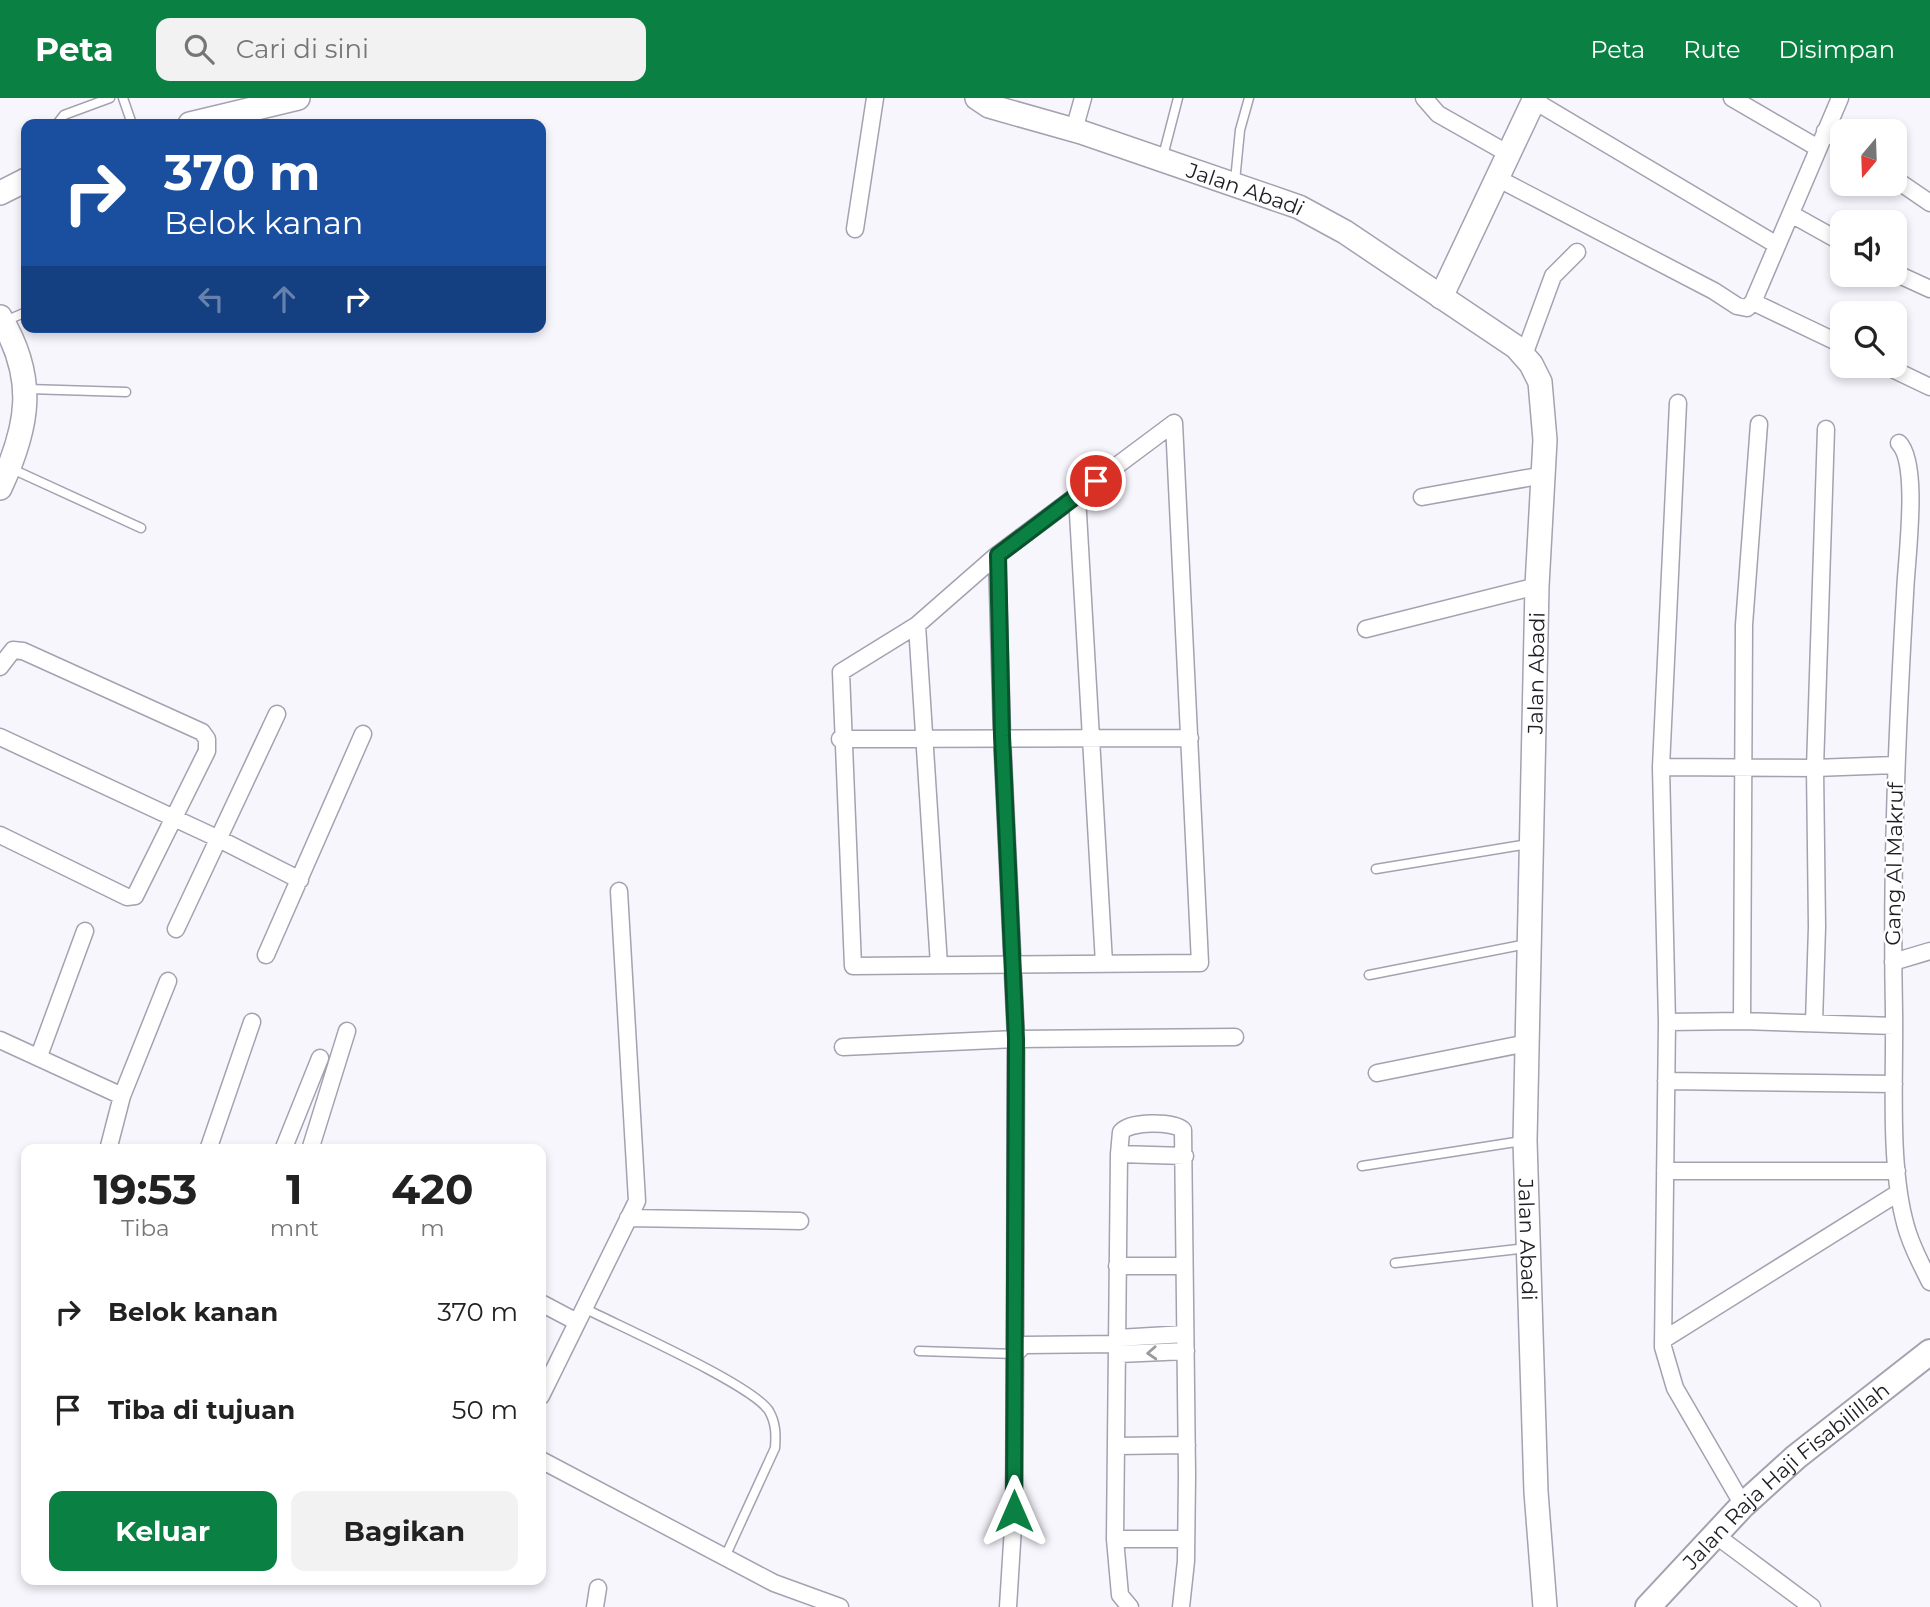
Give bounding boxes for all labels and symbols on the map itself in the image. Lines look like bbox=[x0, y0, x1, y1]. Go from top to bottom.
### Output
north arrow bbox=[1830, 119, 1908, 196]
street label: Jalan Abadi bbox=[1183, 157, 1309, 220]
pin bbox=[1066, 451, 1126, 511]
street label: Jalan Abadi bbox=[1522, 612, 1550, 735]
street label: Gang Al Makruf bbox=[1880, 781, 1908, 946]
street label: Jalan Abadi bbox=[1514, 1177, 1542, 1301]
one-way arrow bbox=[1147, 1345, 1158, 1360]
street label: Jalan Raja Haji Fisabilillah bbox=[1677, 1376, 1894, 1575]
position arrow bbox=[977, 1474, 1051, 1548]

